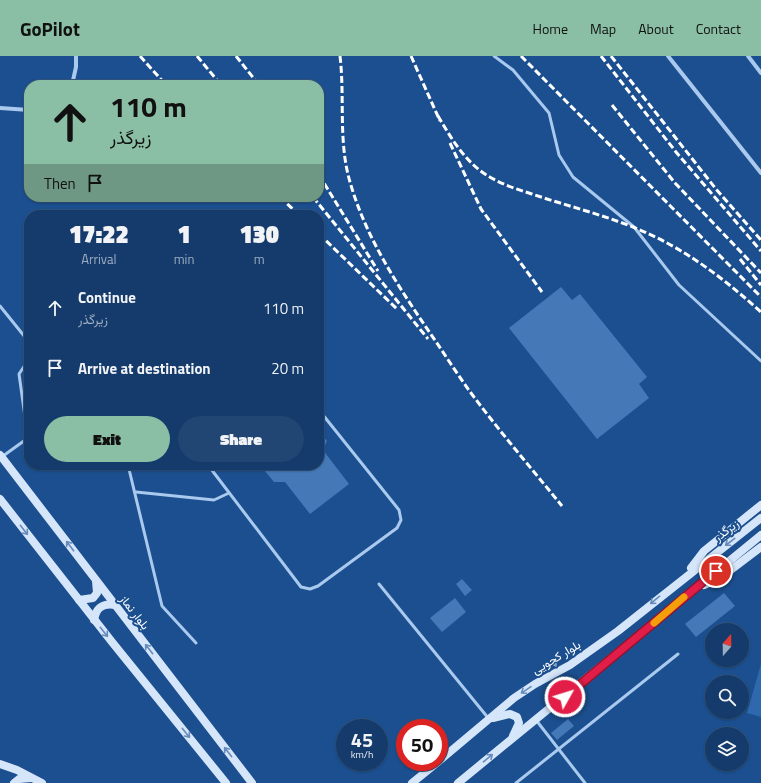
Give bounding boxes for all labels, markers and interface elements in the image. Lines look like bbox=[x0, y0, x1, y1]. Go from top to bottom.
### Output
text: GoPilot bbox=[20, 14, 80, 43]
text: Home bbox=[533, 18, 568, 39]
text: Map bbox=[590, 18, 616, 39]
text: About bbox=[638, 18, 674, 39]
text: Contact bbox=[696, 18, 741, 39]
text: 110 m bbox=[110, 85, 187, 128]
icon: ahead bbox=[44, 96, 96, 148]
text: زیرگذر bbox=[110, 124, 151, 151]
text: Then bbox=[44, 172, 76, 195]
icon: arrive bbox=[84, 172, 106, 194]
text: 17:22 bbox=[69, 216, 129, 252]
text: 1 bbox=[177, 216, 191, 252]
text: 130 bbox=[239, 216, 279, 252]
text: Arrival bbox=[81, 249, 116, 269]
text: min bbox=[174, 249, 194, 269]
text: m bbox=[254, 249, 265, 269]
text: Continue bbox=[78, 286, 136, 309]
icon: ahead bbox=[44, 297, 66, 319]
text: 110 m bbox=[263, 297, 304, 320]
text: زیرگذر bbox=[78, 309, 108, 329]
icon: arrive bbox=[44, 357, 66, 379]
text: Arrive at destination bbox=[78, 357, 211, 380]
text: 20 m bbox=[271, 357, 304, 380]
button: Exit bbox=[44, 416, 170, 462]
button: Share bbox=[178, 416, 304, 462]
street label: زیرگذر bbox=[708, 514, 743, 546]
one-way arrow bbox=[20, 524, 28, 535]
one-way arrow bbox=[725, 537, 736, 546]
one-way arrow bbox=[65, 541, 74, 552]
pin bbox=[699, 554, 733, 588]
icon: arrive bbox=[705, 560, 727, 582]
street label: بلوار نماز bbox=[115, 590, 155, 634]
one-way arrow bbox=[650, 596, 661, 605]
north arrow bbox=[705, 623, 749, 667]
map controls bbox=[705, 623, 749, 771]
one-way arrow bbox=[100, 627, 108, 638]
street label: بلوار کچویی bbox=[528, 635, 584, 679]
one-way arrow bbox=[145, 644, 153, 655]
button: search bbox=[705, 675, 749, 719]
position arrow bbox=[544, 676, 586, 718]
one-way arrow bbox=[521, 686, 532, 694]
speed limit sign: 50 bbox=[396, 719, 448, 771]
text: 45 bbox=[351, 724, 373, 755]
button: layers bbox=[705, 727, 749, 771]
one-way arrow bbox=[181, 728, 190, 739]
one-way arrow bbox=[224, 747, 233, 758]
text: km/h bbox=[351, 747, 373, 762]
one-way arrow bbox=[483, 754, 494, 763]

